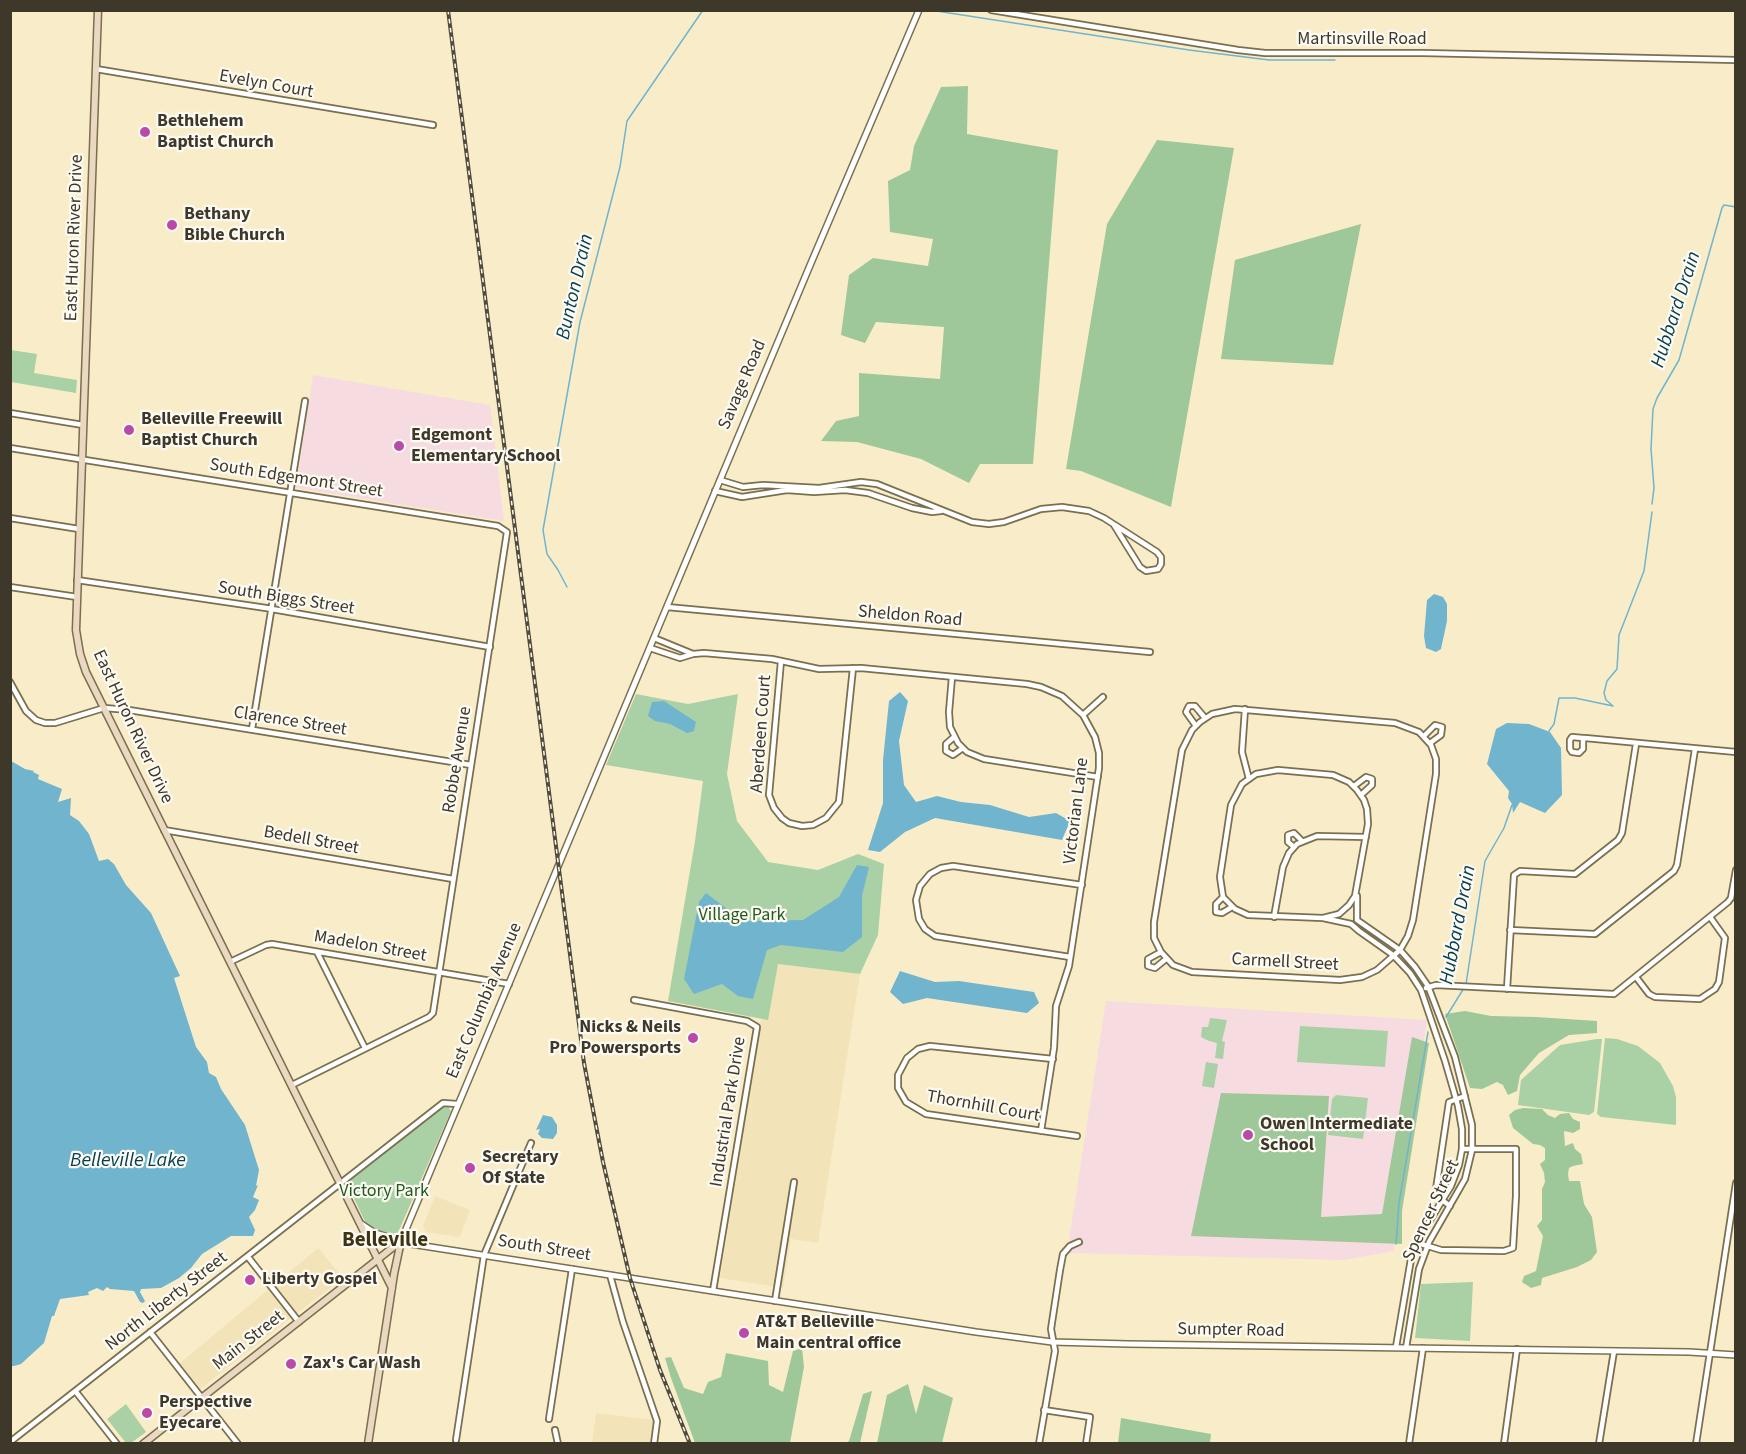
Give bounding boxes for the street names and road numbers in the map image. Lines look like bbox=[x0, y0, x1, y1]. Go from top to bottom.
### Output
street label: Martinsville Road bbox=[1297, 29, 1427, 51]
street label: Evelyn Court bbox=[217, 66, 315, 104]
street label: East Huron River Drive bbox=[61, 154, 89, 322]
street label: Savage Road bbox=[714, 337, 772, 433]
street label: South Edgemont Street bbox=[208, 455, 384, 503]
street label: South Biggs Street bbox=[216, 578, 356, 620]
street label: Sheldon Road bbox=[857, 602, 963, 632]
street label: East Huron River Drive bbox=[87, 647, 177, 807]
street label: Aberdeen Court bbox=[747, 674, 777, 794]
street label: Clarence Street bbox=[232, 702, 348, 742]
street label: Robbe Avenue bbox=[439, 705, 477, 815]
street label: Victorian Lane bbox=[1060, 757, 1094, 865]
street label: Bedell Street bbox=[262, 822, 360, 860]
street label: East Columbia Avenue bbox=[442, 920, 528, 1082]
street label: Madelon Street bbox=[312, 926, 428, 968]
street label: Carmell Street bbox=[1231, 949, 1339, 977]
street label: Industrial Park Drive bbox=[706, 1035, 752, 1189]
street label: Thornhill Court bbox=[925, 1086, 1041, 1128]
street label: Spencer Street bbox=[1399, 1157, 1465, 1265]
street label: South Street bbox=[496, 1231, 592, 1267]
street label: North Liberty Street bbox=[102, 1248, 232, 1356]
street label: Main Street bbox=[209, 1306, 289, 1376]
street label: Sumpter Road bbox=[1177, 1319, 1285, 1343]

